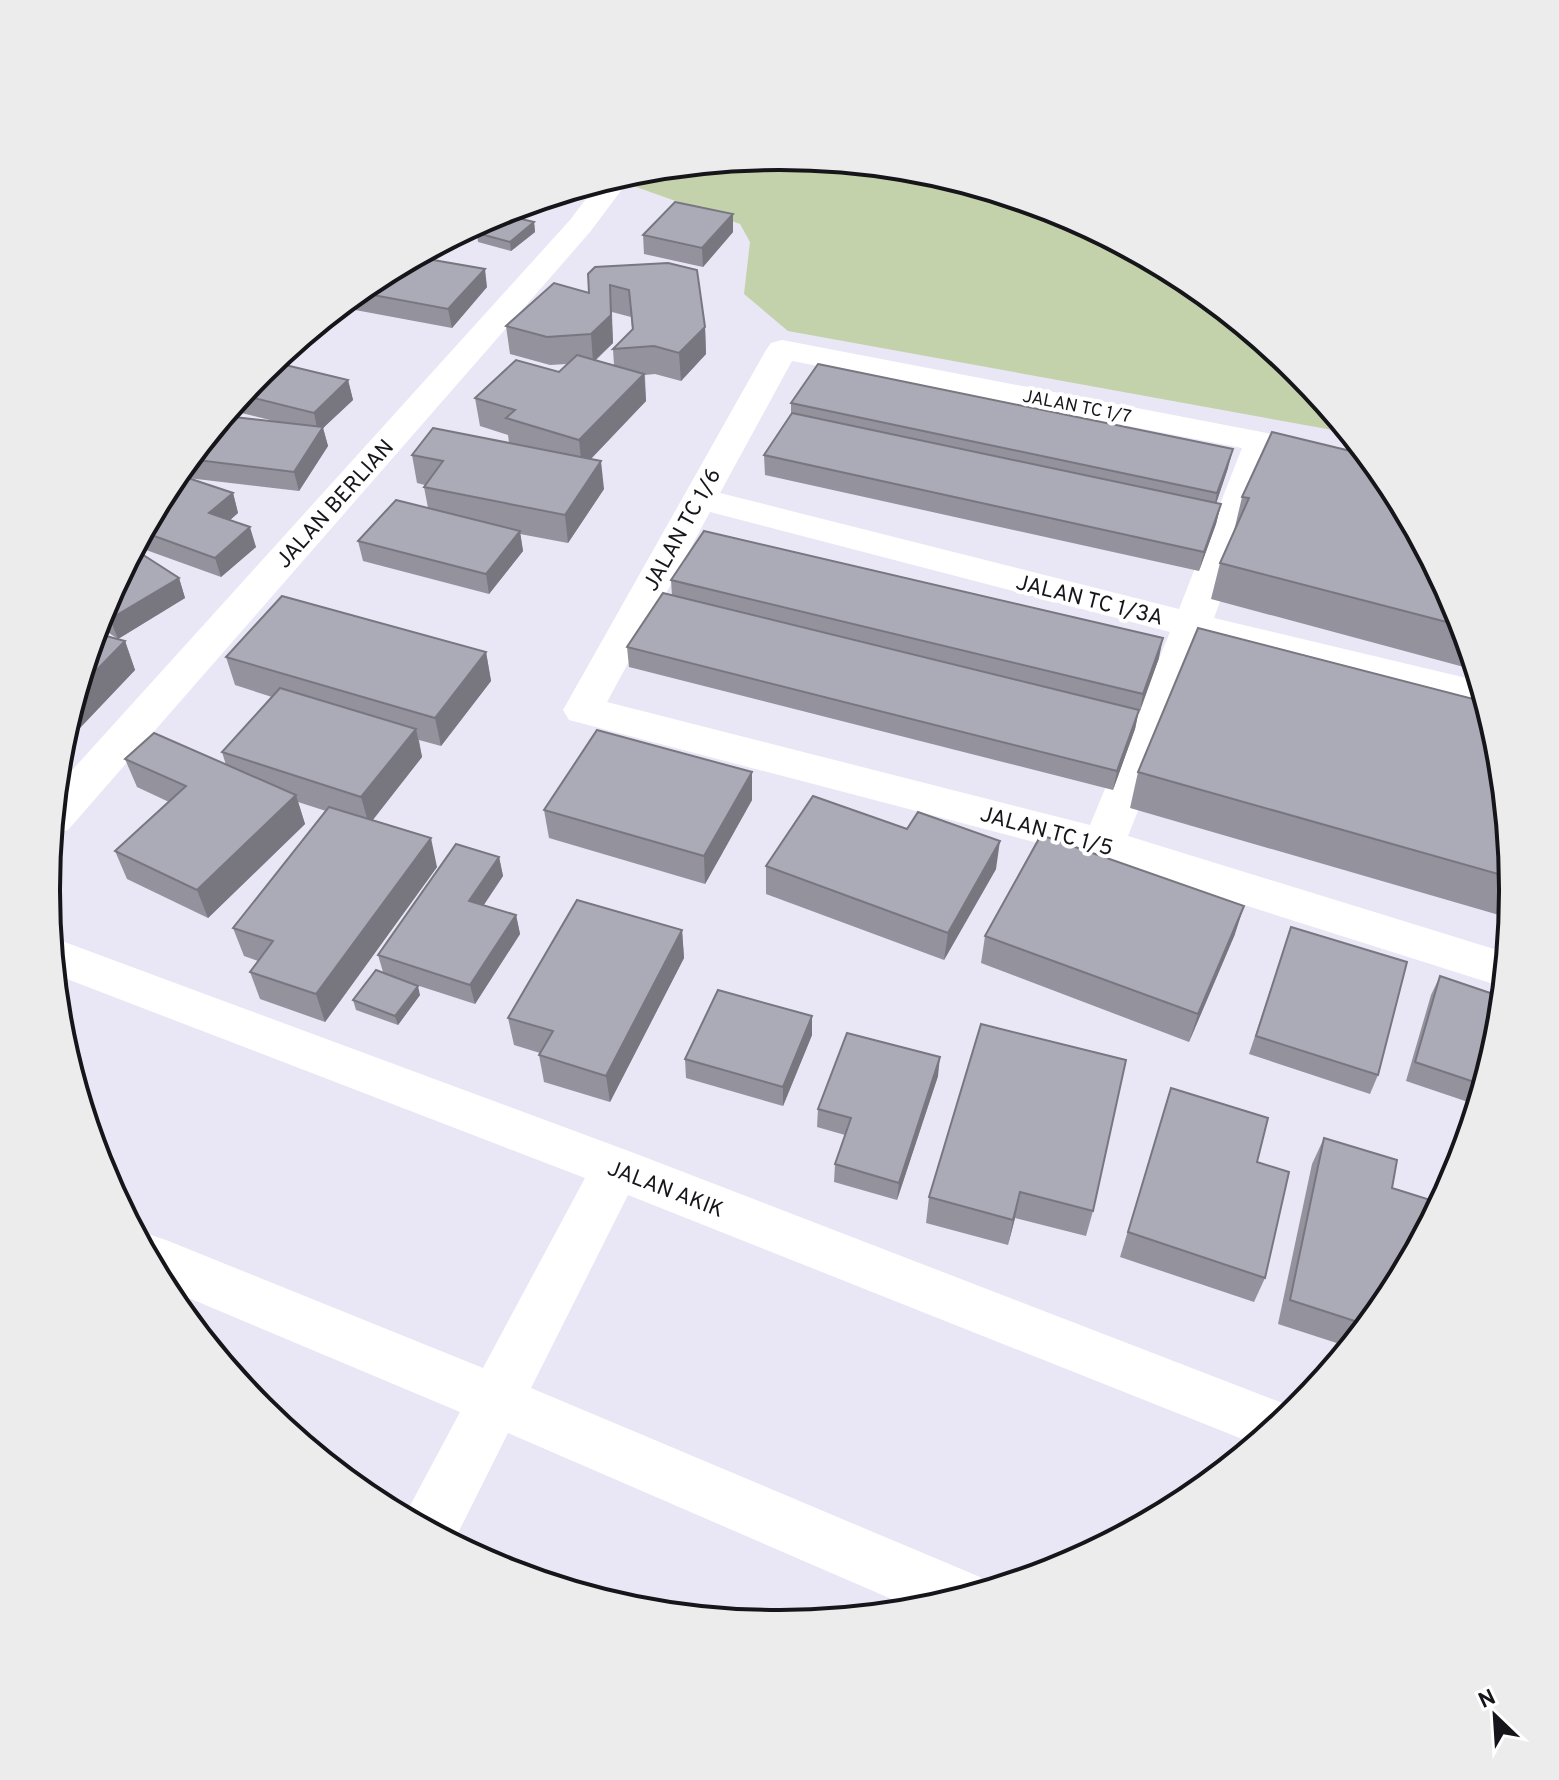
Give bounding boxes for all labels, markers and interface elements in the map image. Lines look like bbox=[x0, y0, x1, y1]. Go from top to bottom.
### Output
street label: JALAN TC 1/7 bbox=[1020, 386, 1133, 429]
street label: JALAN BERLIAN bbox=[271, 435, 401, 575]
street label: JALAN TC 1/6 bbox=[638, 464, 728, 596]
street label: JALAN TC 1/3A bbox=[1013, 570, 1166, 633]
street label: JALAN TC 1/5 bbox=[977, 802, 1116, 863]
street label: JALAN AKIK bbox=[603, 1156, 727, 1225]
north arrow bbox=[1455, 1676, 1535, 1756]
text: N bbox=[1475, 1685, 1500, 1716]

